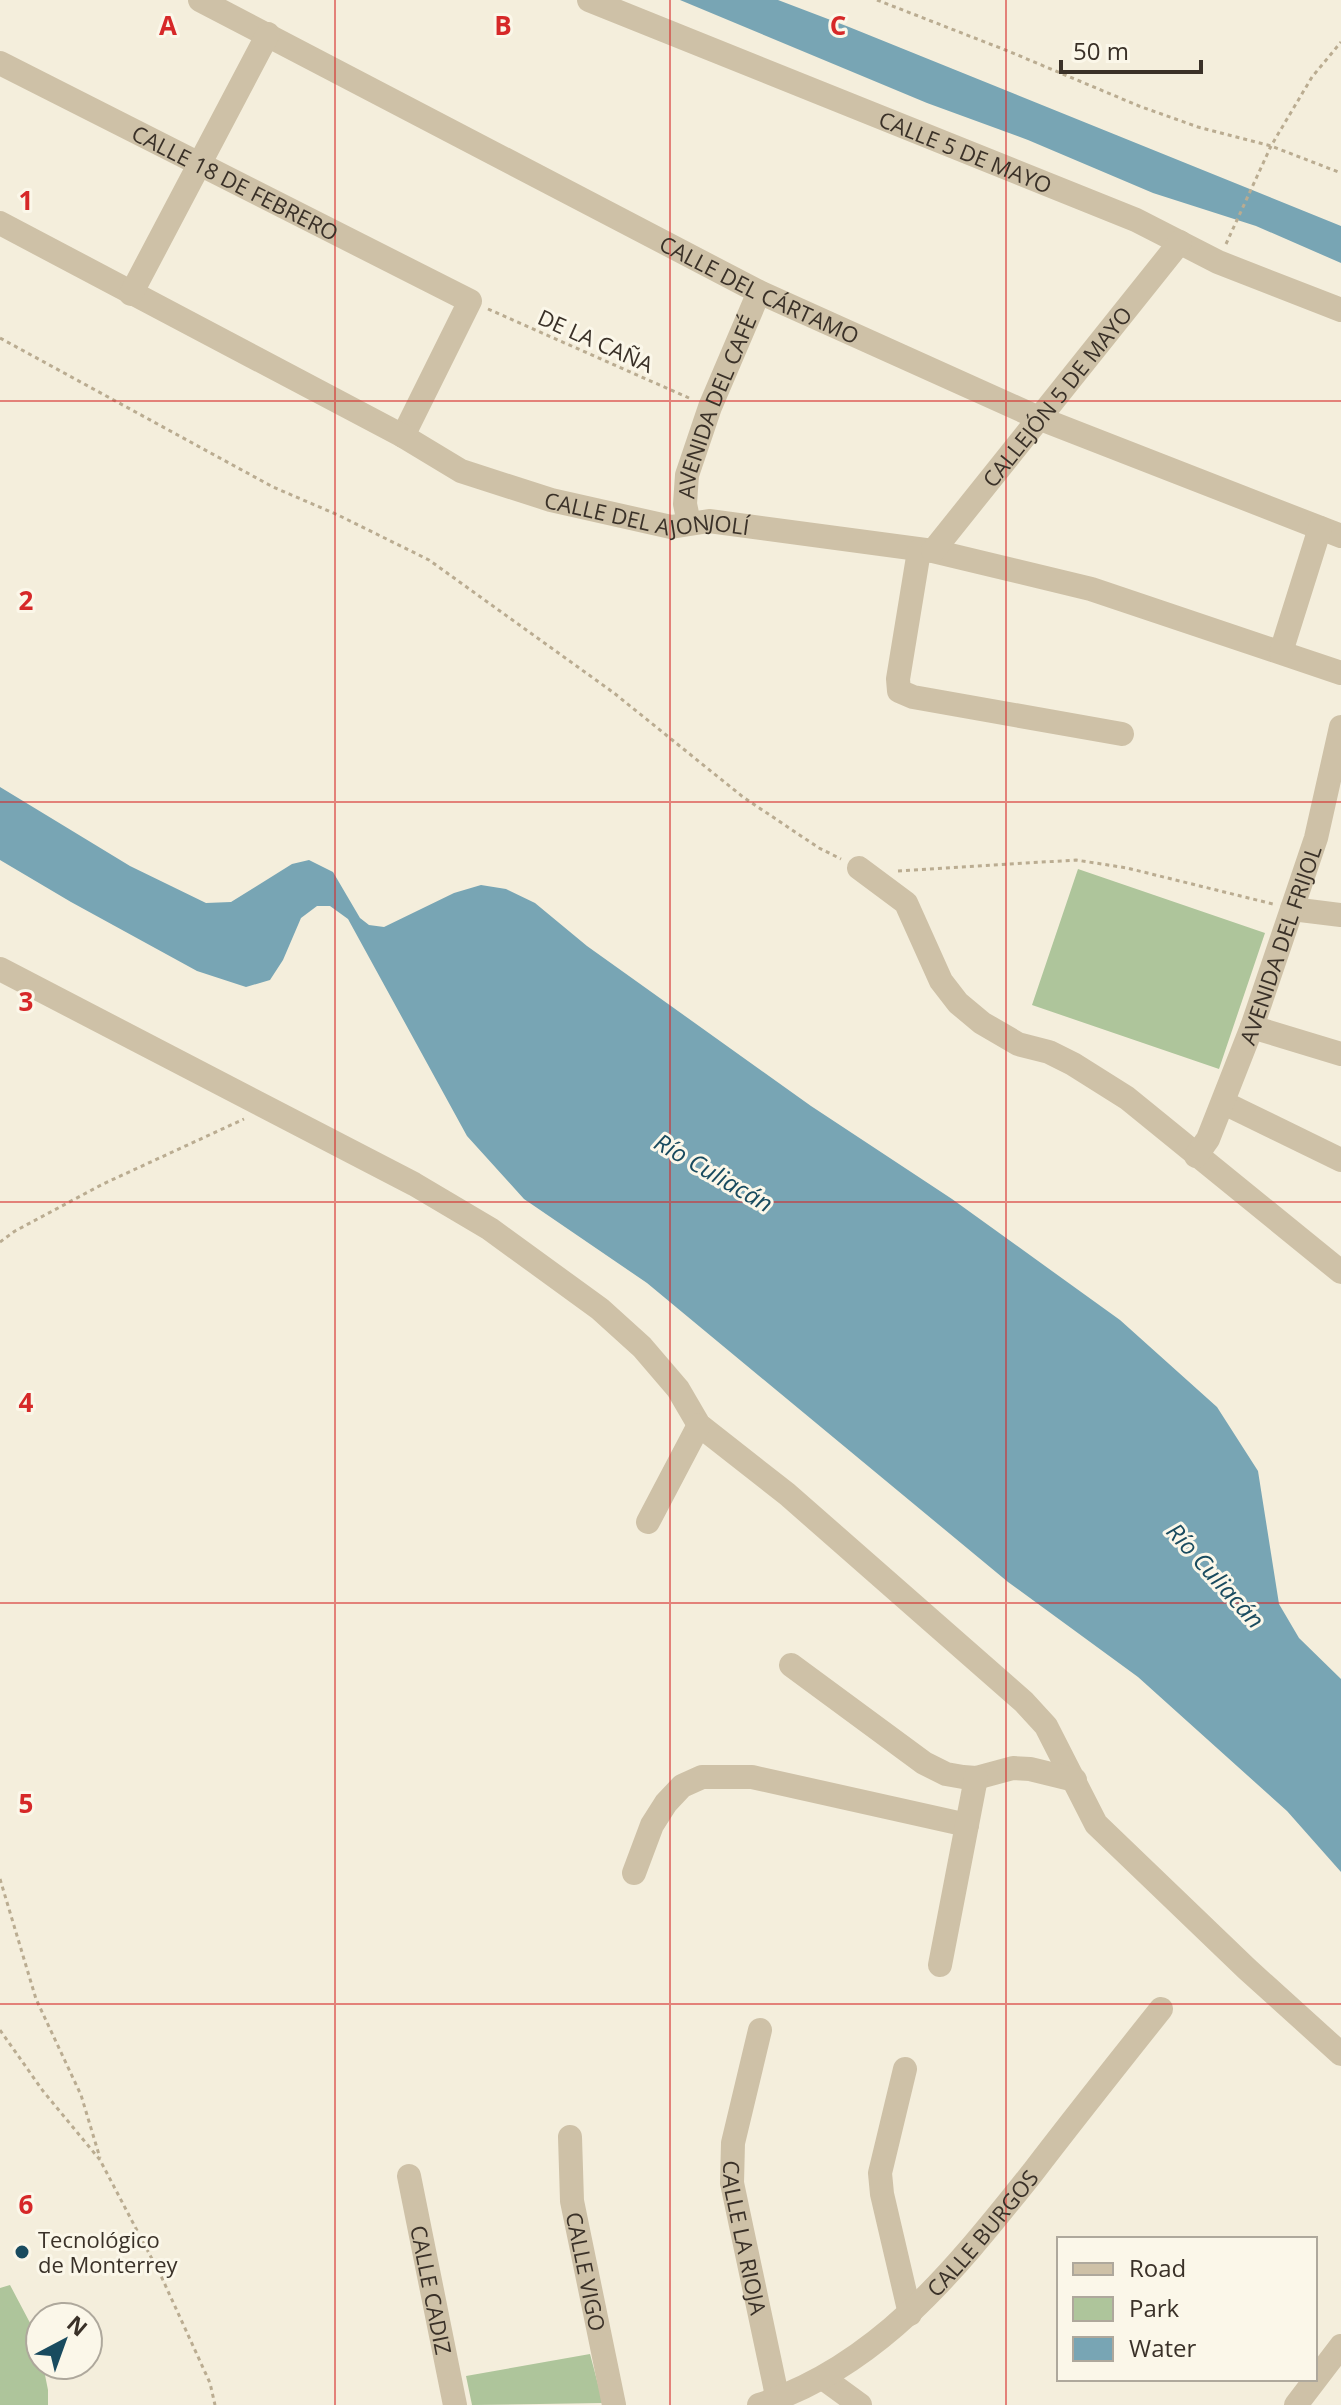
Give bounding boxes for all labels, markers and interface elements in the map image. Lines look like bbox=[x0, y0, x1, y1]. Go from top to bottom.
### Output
text: A bbox=[159, 7, 177, 43]
text: B bbox=[494, 7, 512, 43]
text: C bbox=[830, 7, 846, 43]
scale bar bbox=[1061, 24, 1201, 74]
text: 50 m bbox=[1073, 34, 1129, 67]
street label: CALLE 5 DE MAYO bbox=[875, 103, 1057, 200]
street label: CALLE 18 DE FEBRERO bbox=[127, 117, 344, 247]
text: 1 bbox=[19, 182, 33, 218]
street label: CALLE DEL CÁRTAMO bbox=[655, 228, 864, 350]
street label: CALLEJÓN 5 DE MAYO bbox=[975, 300, 1138, 493]
street label: DE LA CAÑA bbox=[534, 301, 658, 379]
street label: AVENIDA DEL CAFÉ bbox=[670, 310, 763, 500]
street label: CALLE DEL AJONJOLÍ bbox=[542, 484, 752, 542]
text: 2 bbox=[19, 582, 34, 618]
street label: AVENIDA DEL FRIJOL bbox=[1232, 841, 1328, 1049]
text: 3 bbox=[19, 983, 33, 1019]
water label: Río Culiacán bbox=[649, 1125, 779, 1219]
text: 4 bbox=[19, 1384, 34, 1420]
water label: Río Culiacán bbox=[1160, 1515, 1272, 1635]
text: 5 bbox=[19, 1785, 33, 1821]
street label: CALLE LA RIOJA bbox=[717, 2160, 774, 2317]
street label: CALLE BURGOS bbox=[920, 2163, 1044, 2303]
text: 6 bbox=[19, 2186, 34, 2222]
street label: CALLE VIGO bbox=[560, 2209, 613, 2334]
street label: CALLE CADIZ bbox=[404, 2222, 459, 2357]
place label: Tecnológico de Monterrey bbox=[38, 2224, 179, 2279]
legend bbox=[1057, 2237, 1317, 2381]
marker: Tecnológico de Monterrey bbox=[13, 2243, 31, 2261]
text: Road bbox=[1129, 2251, 1186, 2284]
text: Park bbox=[1129, 2291, 1180, 2324]
north arrow bbox=[24, 2301, 104, 2381]
text: N bbox=[61, 2308, 94, 2342]
text: Water bbox=[1129, 2331, 1197, 2364]

